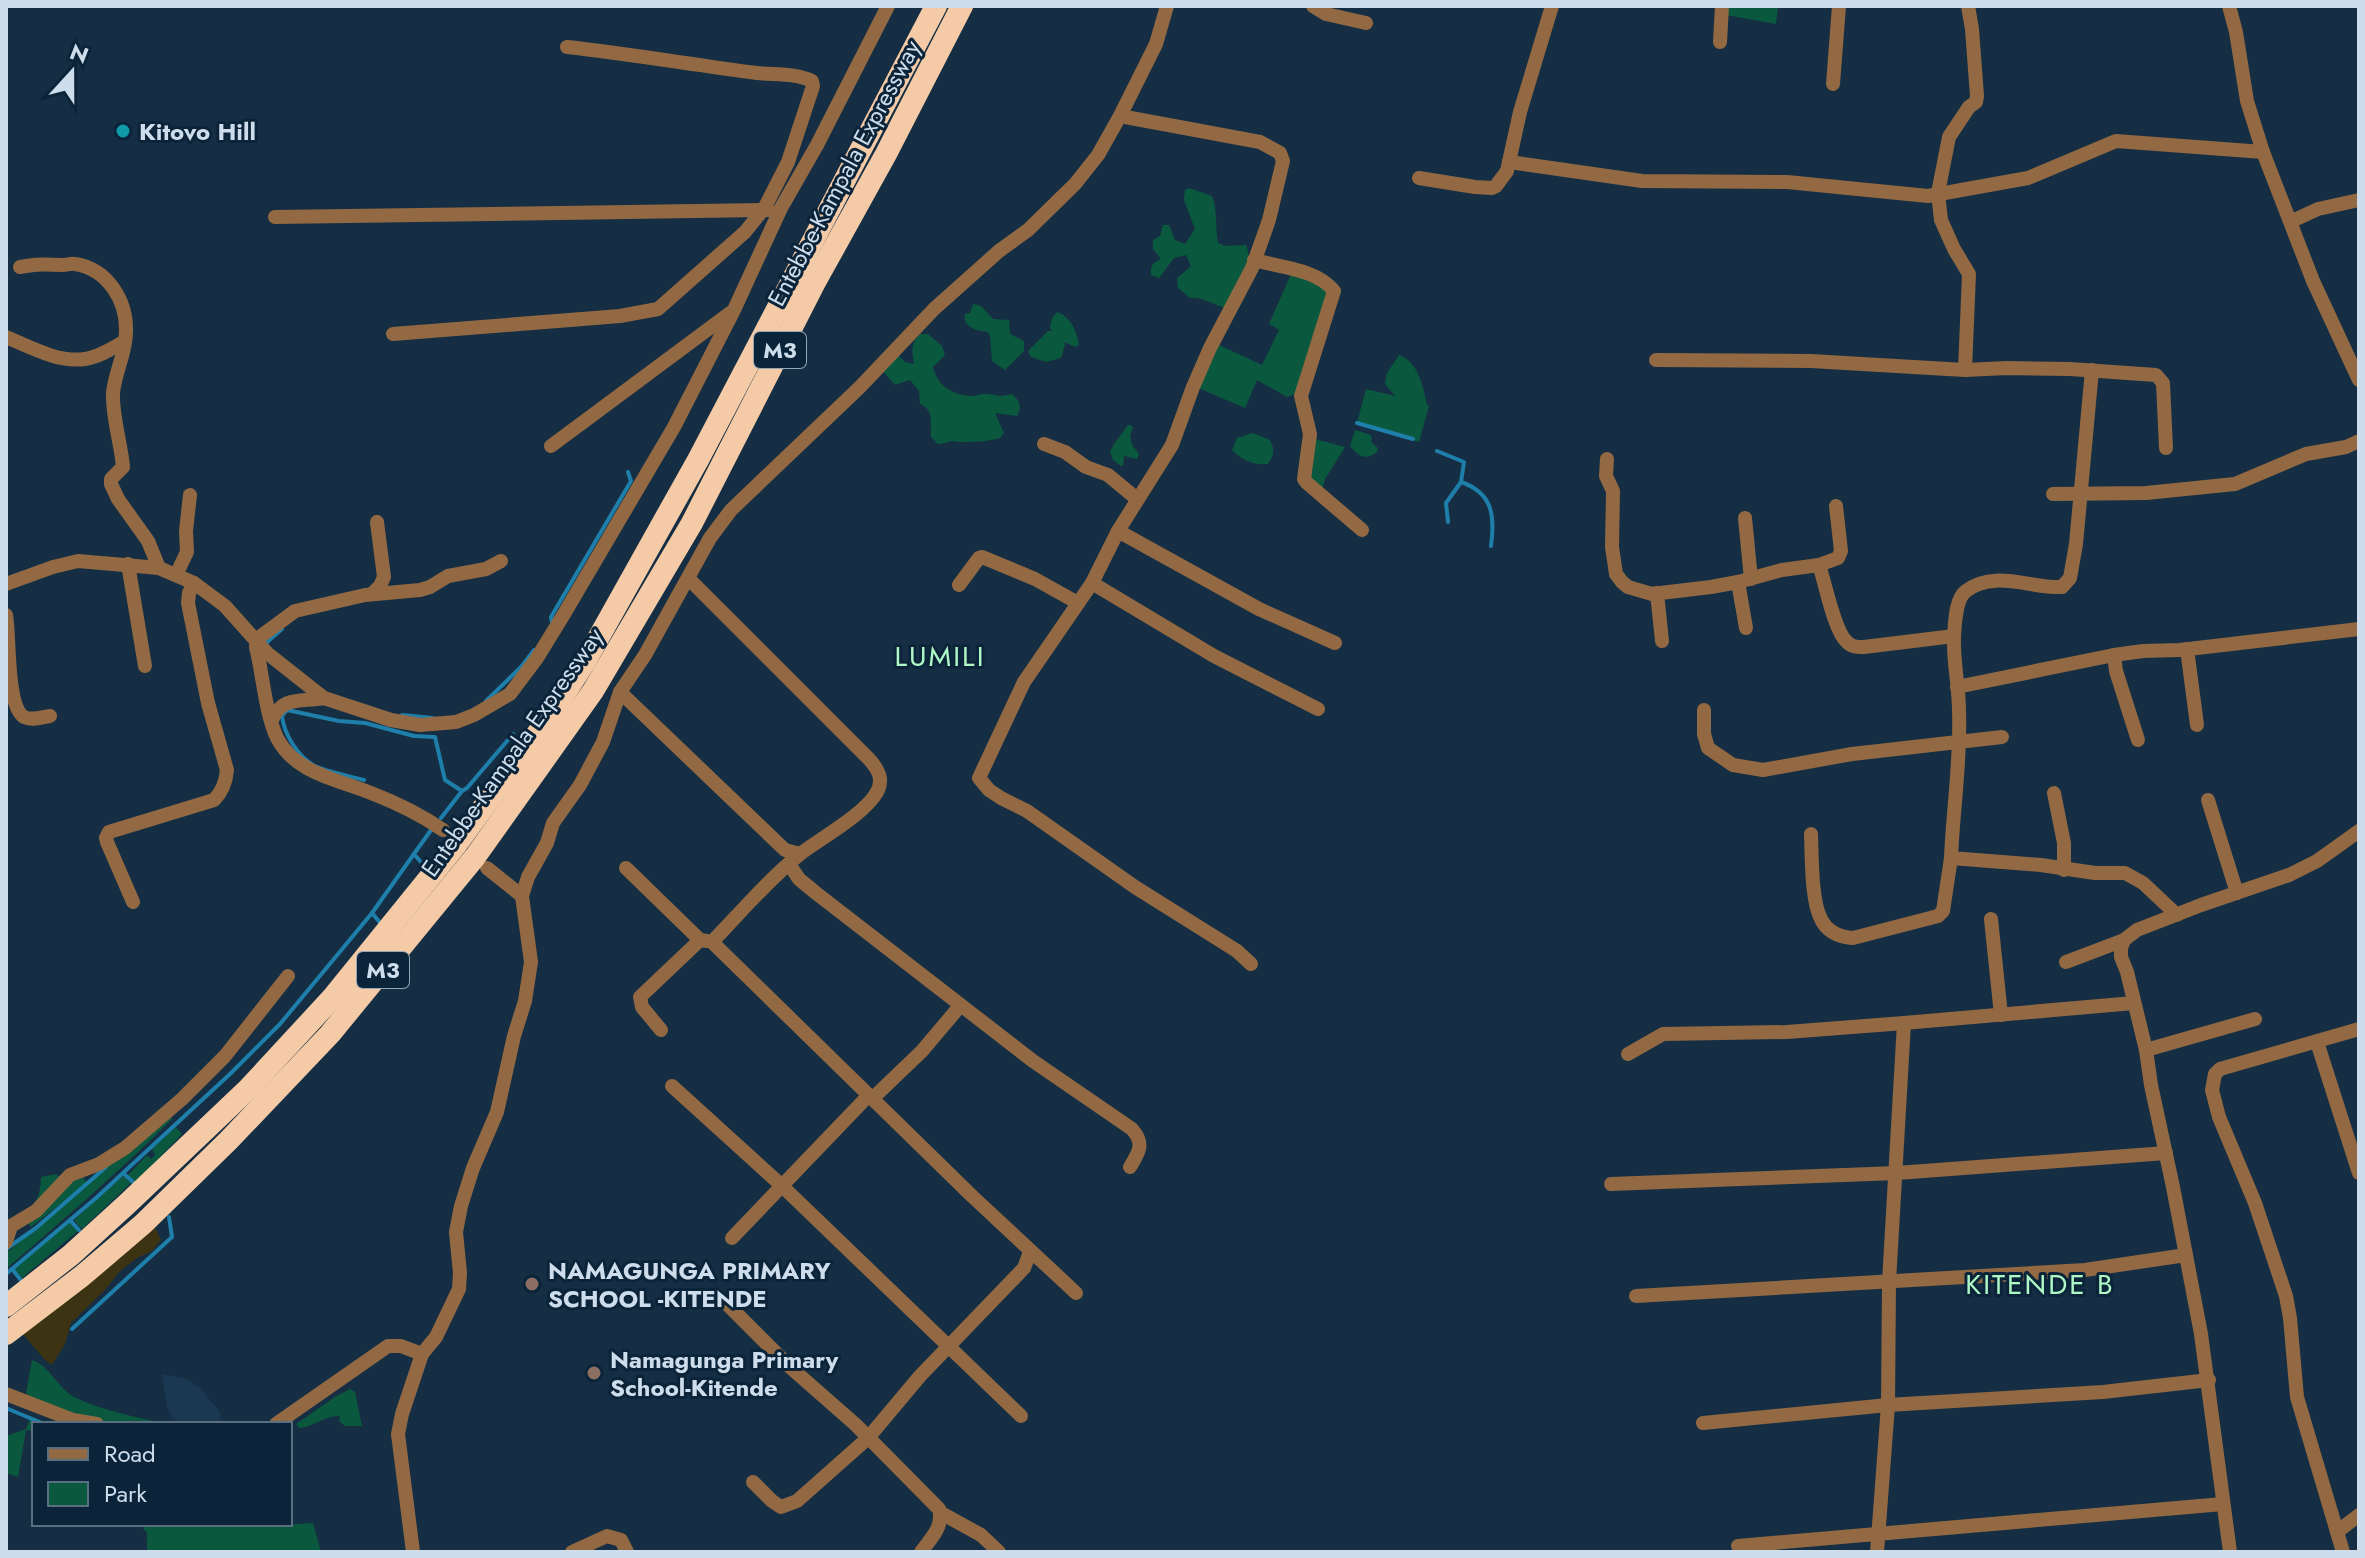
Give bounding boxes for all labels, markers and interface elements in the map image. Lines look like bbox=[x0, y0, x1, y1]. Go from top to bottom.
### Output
north arrow bbox=[32, 32, 112, 112]
street label: Entebbe-Kampala Expressway bbox=[759, 33, 929, 312]
text: N bbox=[65, 35, 93, 71]
place label: Kitovo Hill bbox=[139, 114, 256, 149]
marker: Kitovo Hill bbox=[114, 122, 132, 140]
road number: M3 bbox=[754, 332, 806, 368]
street label: Entebbe-Kampala Expressway bbox=[413, 620, 612, 884]
district label: LUMILI bbox=[894, 636, 986, 677]
road number: M3 bbox=[357, 952, 409, 988]
place label: NAMAGUNGA PRIMARY SCHOOL -KITENDE bbox=[548, 1253, 831, 1316]
district label: KITENDE B bbox=[1965, 1264, 2115, 1305]
marker: NAMAGUNGA PRIMARY SCHOOL -KITENDE bbox=[523, 1275, 541, 1293]
place label: Namagunga Primary School-Kitende bbox=[610, 1342, 839, 1405]
marker: Namagunga Primary School-Kitende bbox=[585, 1364, 603, 1382]
legend bbox=[32, 1422, 292, 1526]
text: Road bbox=[104, 1436, 156, 1471]
text: Park bbox=[104, 1476, 147, 1511]

